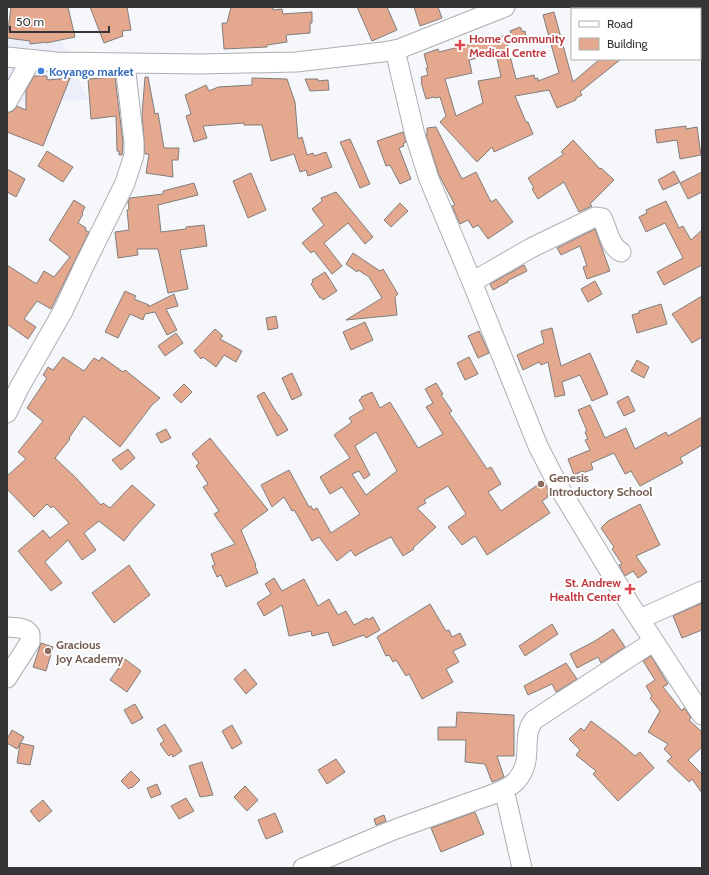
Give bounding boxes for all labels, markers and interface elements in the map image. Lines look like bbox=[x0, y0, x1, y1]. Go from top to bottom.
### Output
scale bar bbox=[10, 8, 109, 34]
legend bbox=[571, 8, 701, 60]
text: 50 m bbox=[16, 14, 44, 29]
text: Road bbox=[607, 16, 633, 31]
place label: Home Community Medical Centre bbox=[469, 31, 566, 60]
text: Building bbox=[607, 36, 649, 51]
marker: Home Community Medical Centre bbox=[454, 39, 466, 51]
place label: Koyango market bbox=[49, 64, 134, 79]
marker: Koyango market bbox=[36, 66, 46, 76]
place label: Genesis Introductory School bbox=[549, 470, 653, 499]
marker: Genesis Introductory School bbox=[536, 479, 546, 489]
place label: St. Andrew Health Center bbox=[550, 575, 621, 604]
marker: St. Andrew Health Center bbox=[624, 583, 636, 595]
place label: Gracious Joy Academy bbox=[55, 637, 124, 666]
marker: Gracious Joy Academy bbox=[43, 646, 53, 656]

